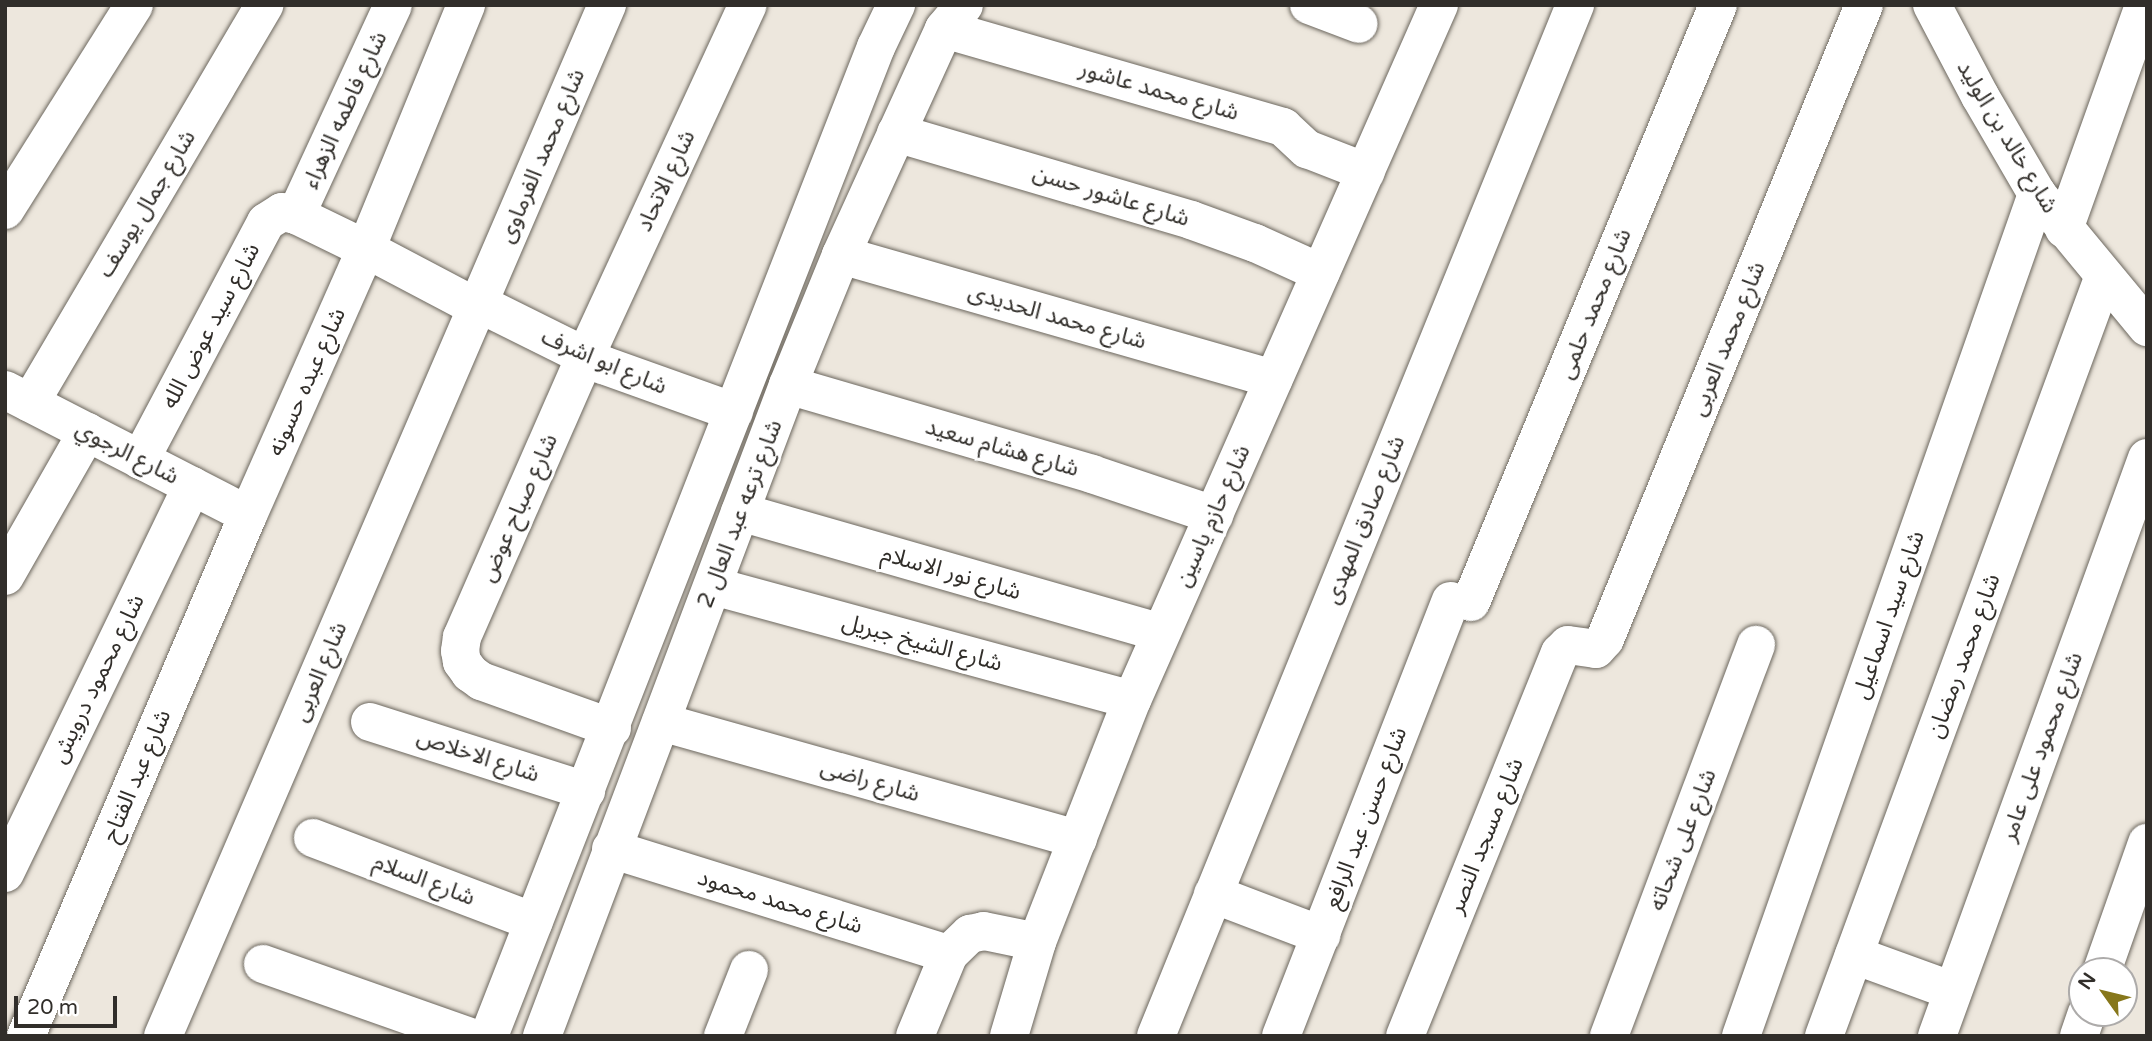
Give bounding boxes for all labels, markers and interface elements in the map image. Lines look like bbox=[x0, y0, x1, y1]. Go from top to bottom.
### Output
street label: شارع فاطمه الزهراء bbox=[297, 27, 393, 193]
street label: شارع محمد عاشور bbox=[1076, 55, 1242, 127]
street label: شارع خالد بن الوليد bbox=[1951, 56, 2063, 218]
street label: شارع محمد الفرماوى bbox=[493, 65, 591, 247]
street label: شارع جمال يوسف bbox=[92, 125, 202, 283]
street label: شارع الاتحاد bbox=[630, 126, 702, 236]
street label: شارع عاشور حسن bbox=[1029, 159, 1193, 233]
street label: شارع محمد حلمى bbox=[1552, 225, 1638, 383]
street label: شارع سيد عوض الله bbox=[156, 238, 266, 414]
street label: شارع محمد العربى bbox=[1684, 258, 1772, 420]
street label: شارع محمد الحديدى bbox=[965, 278, 1149, 356]
street label: شارع عبده حسونه bbox=[262, 304, 352, 460]
street label: شارع ابو اشرف bbox=[537, 323, 671, 401]
street label: شارع هشام سعيد bbox=[922, 413, 1082, 483]
street label: شارع الرجوي bbox=[71, 415, 183, 491]
street label: شارع ترعه عبد العال 2 bbox=[691, 416, 789, 612]
street label: شارع صباح عوض bbox=[474, 430, 564, 586]
street label: شارع صادق المهدى bbox=[1319, 432, 1411, 608]
street label: شارع حازم ياسين bbox=[1169, 441, 1257, 591]
street label: شارع سيد اسماعيل bbox=[1847, 527, 1931, 703]
street label: شارع نور الاسلام bbox=[878, 540, 1024, 606]
street label: شارع محمد رمضان bbox=[1921, 570, 2007, 742]
street label: شارع محمود درويش bbox=[45, 590, 151, 768]
street label: شارع الشيخ جبريل bbox=[839, 608, 1005, 678]
street label: شارع العربى bbox=[287, 618, 353, 726]
street label: شارع محمود على عامر bbox=[1995, 649, 2089, 845]
street label: شارع عبد الفتاح bbox=[97, 706, 177, 846]
street label: شارع الاخلاص bbox=[413, 723, 543, 789]
street label: شارع حسن عبد الرافع bbox=[1319, 723, 1413, 913]
street label: شارع راضى bbox=[817, 754, 923, 808]
street label: شارع مسجد النصر bbox=[1442, 754, 1530, 918]
street label: شارع على شحاته bbox=[1643, 765, 1723, 915]
street label: شارع السلام bbox=[369, 848, 479, 912]
street label: شارع محمد محمود bbox=[694, 864, 866, 940]
north arrow bbox=[2068, 957, 2138, 1027]
text: N bbox=[2074, 969, 2101, 994]
scale bar bbox=[18, 982, 121, 1026]
text: 20 m bbox=[27, 995, 78, 1020]

